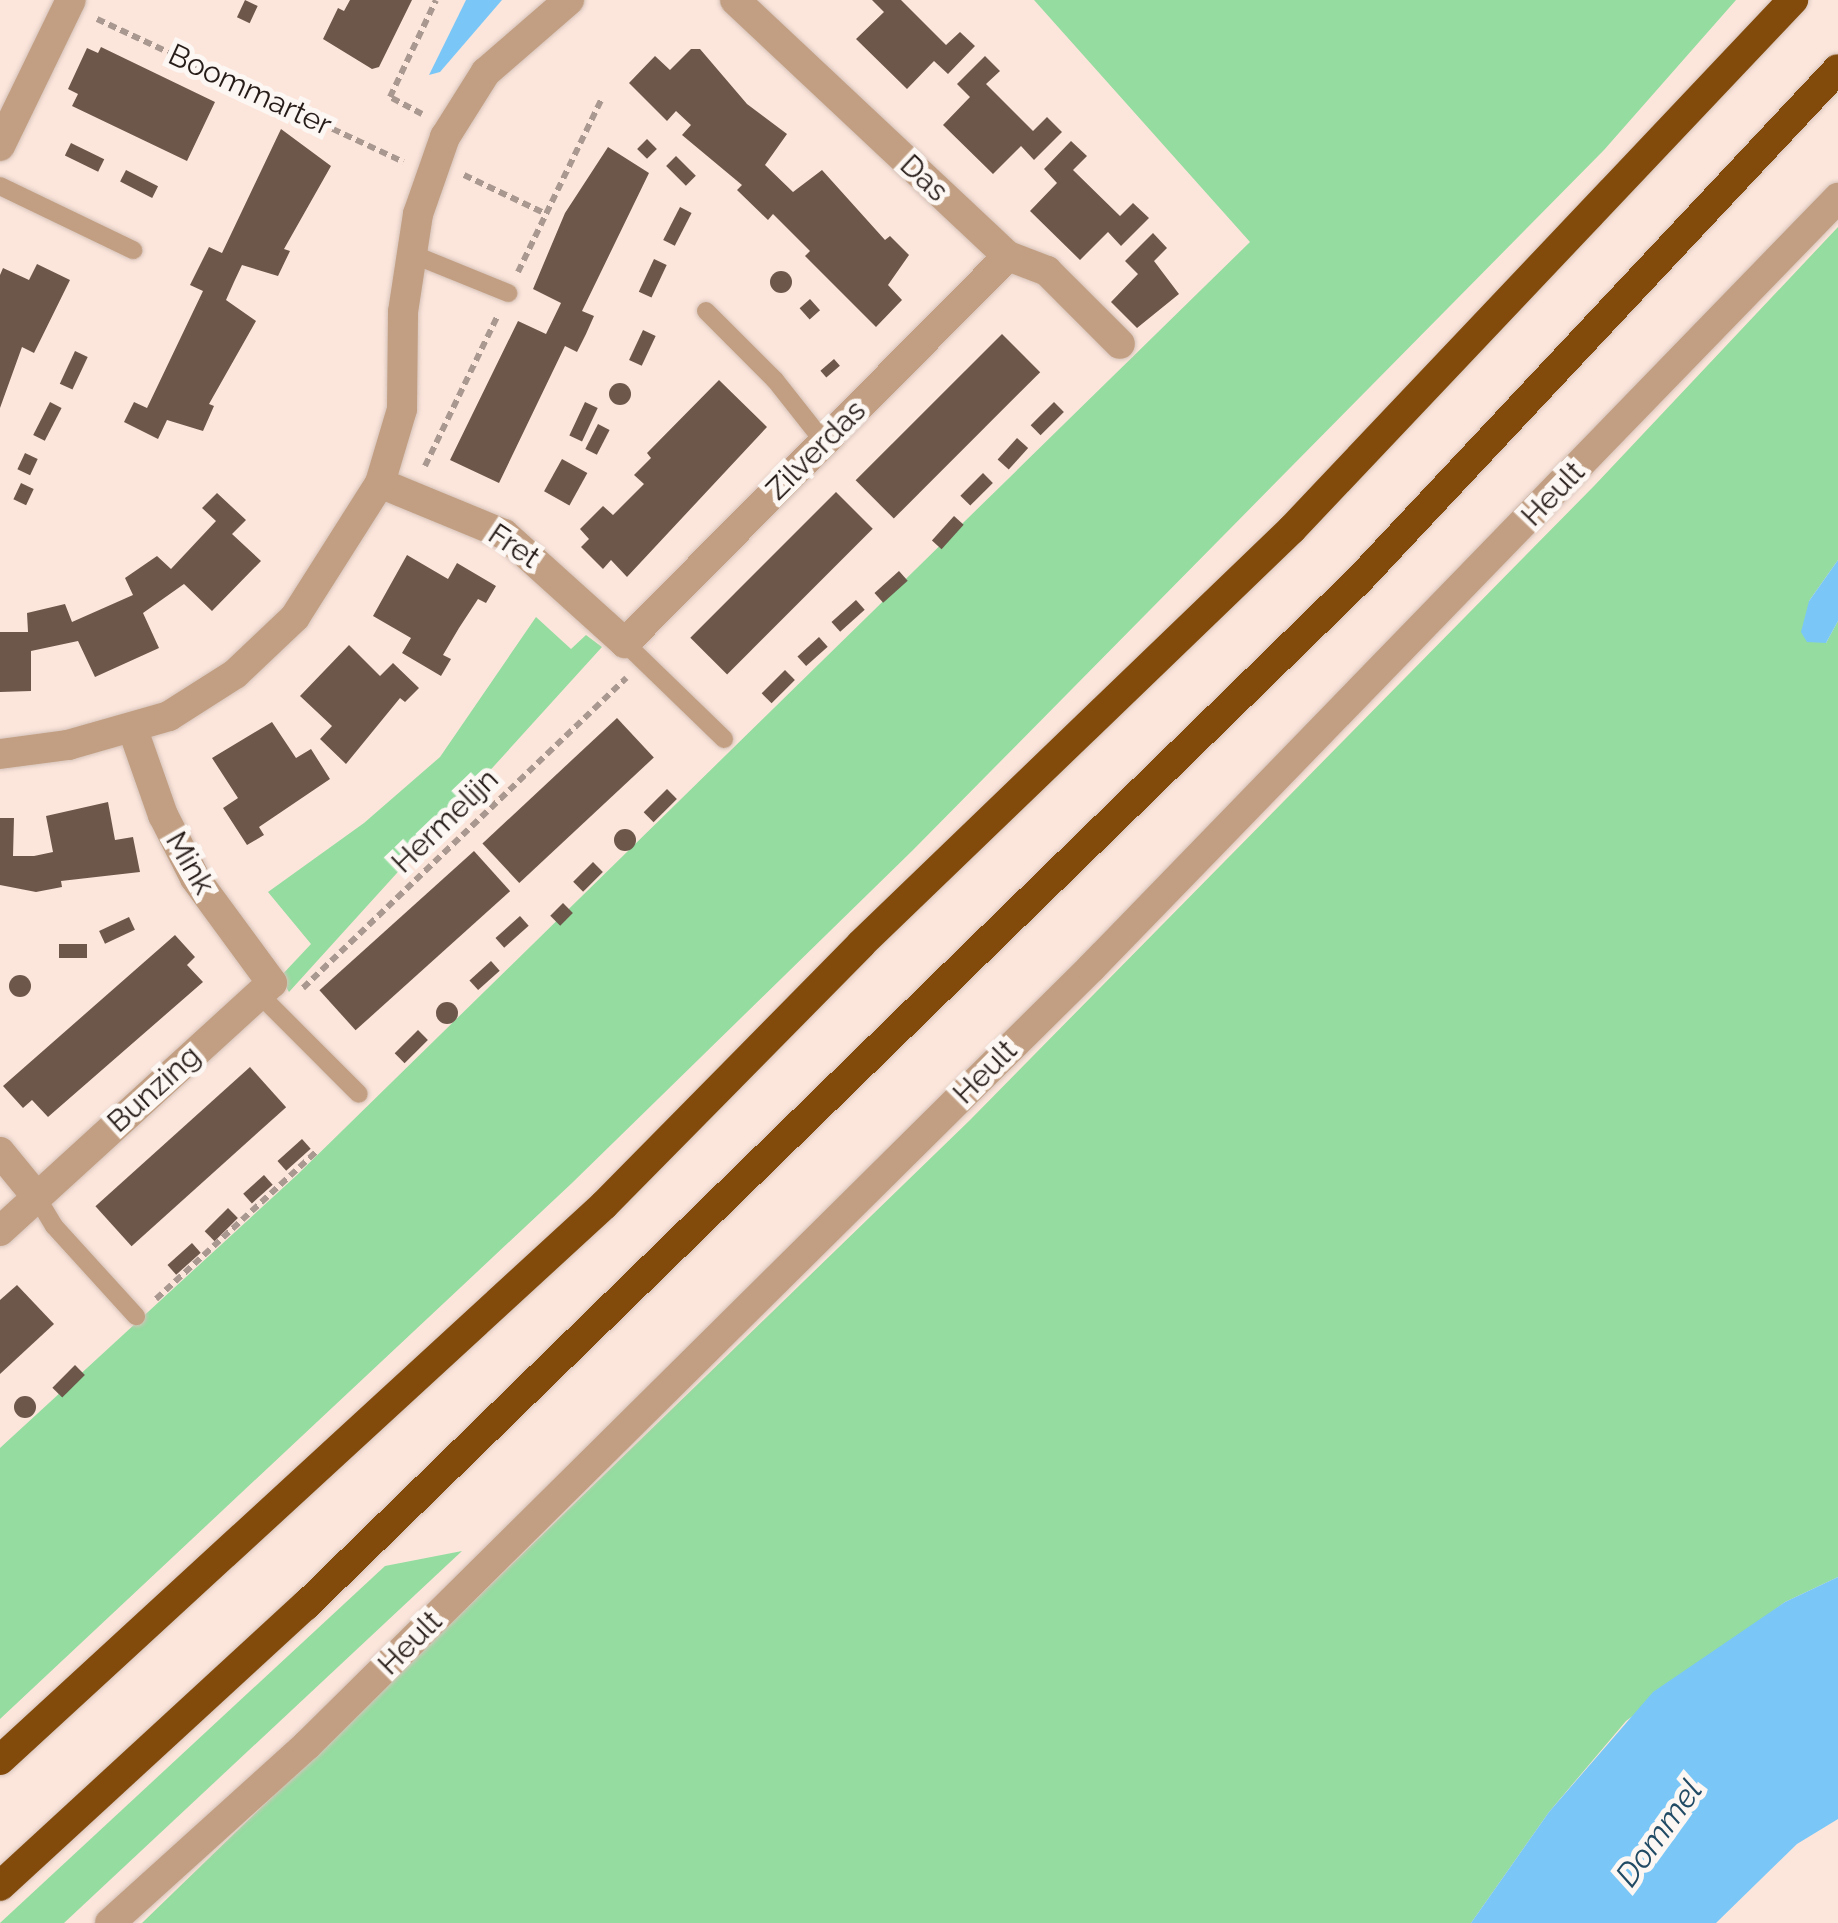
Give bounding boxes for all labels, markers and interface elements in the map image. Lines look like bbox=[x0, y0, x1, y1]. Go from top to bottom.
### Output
street label: Boommarter bbox=[163, 37, 337, 143]
street label: Das bbox=[893, 147, 955, 209]
street label: Zilverdas bbox=[759, 393, 873, 507]
street label: Heult bbox=[1514, 454, 1592, 534]
street label: Fret bbox=[482, 516, 546, 576]
street label: Hermelijn bbox=[384, 761, 506, 881]
street label: Mink bbox=[158, 825, 222, 901]
street label: Heult bbox=[946, 1033, 1024, 1111]
street label: Bunzing bbox=[100, 1038, 208, 1140]
street label: Heult bbox=[371, 1604, 449, 1682]
water label: Dommel bbox=[1608, 1772, 1710, 1894]

